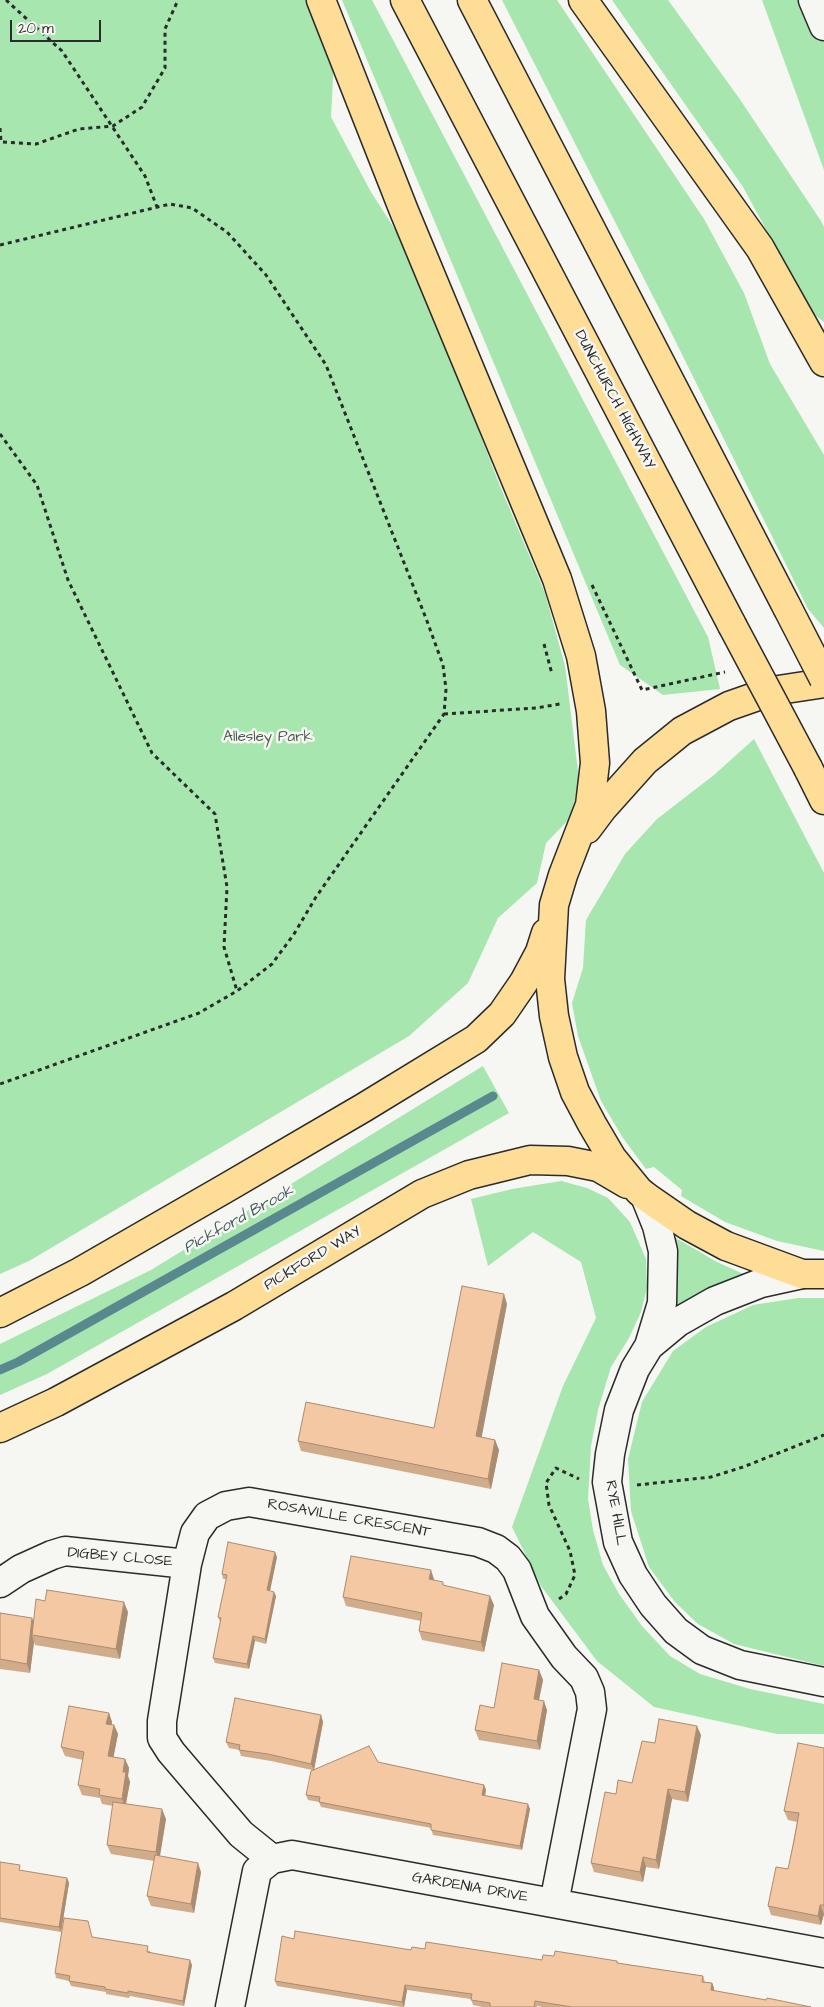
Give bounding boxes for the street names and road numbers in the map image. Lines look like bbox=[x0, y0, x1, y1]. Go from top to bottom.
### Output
street label: DUNCHURCH HIGHWAY bbox=[570, 328, 658, 472]
street label: PICKFORD WAY bbox=[261, 1223, 365, 1295]
street label: RYE HILL bbox=[600, 1479, 630, 1547]
street label: ROSAVILLE CRESCENT bbox=[266, 1496, 432, 1542]
street label: DIGBEY CLOSE bbox=[67, 1544, 173, 1572]
street label: GARDENIA DRIVE bbox=[411, 1869, 529, 1907]

